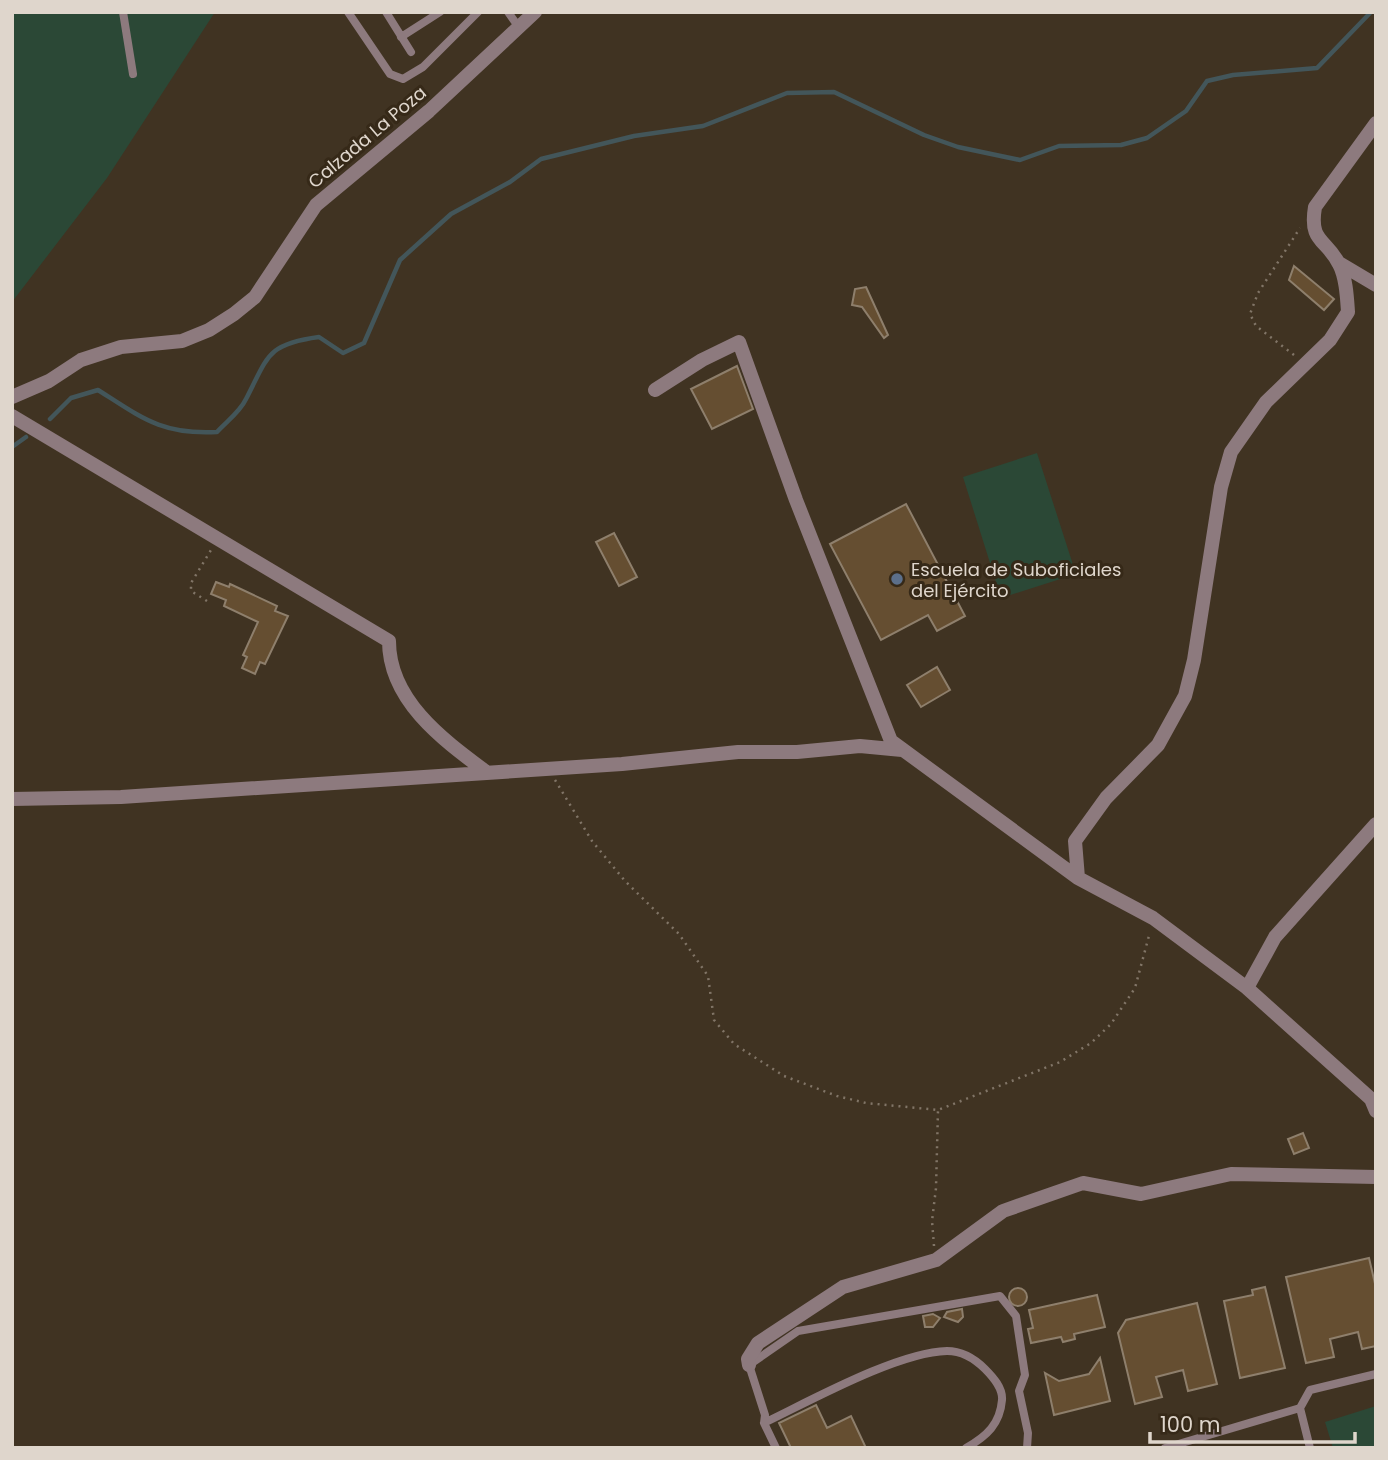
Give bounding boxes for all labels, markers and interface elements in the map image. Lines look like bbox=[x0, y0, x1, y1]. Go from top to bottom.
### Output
street label: Calzada La Poza bbox=[303, 80, 431, 194]
place label: Escuela de Suboficiales del Ejército bbox=[911, 557, 1121, 603]
marker: Escuela de Suboficiales del Ejército bbox=[889, 571, 905, 587]
scale bar bbox=[1150, 1400, 1355, 1444]
text: 100 m bbox=[1160, 1410, 1220, 1439]

